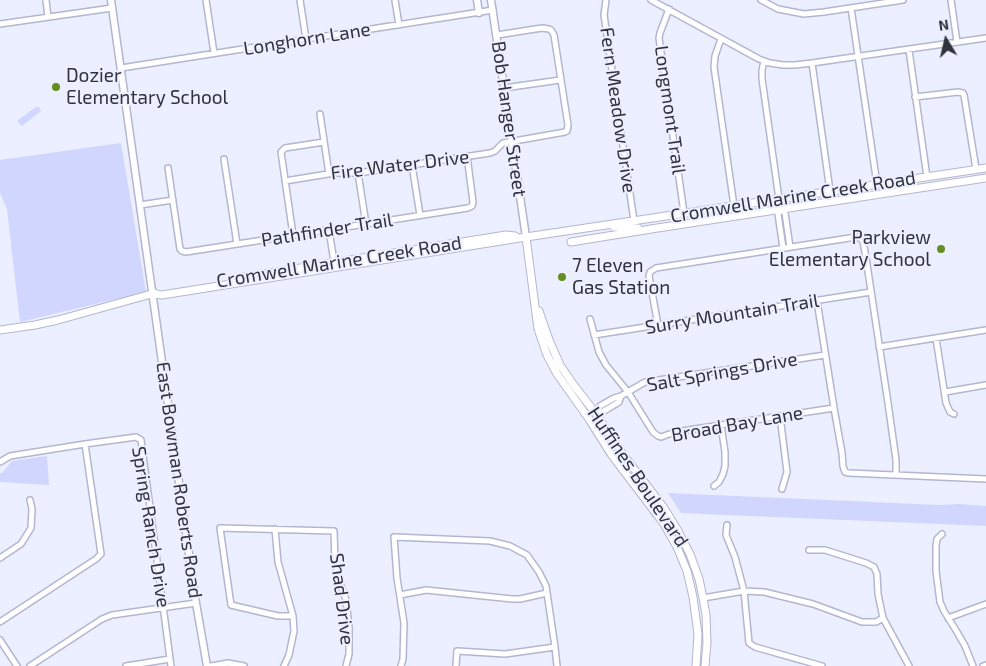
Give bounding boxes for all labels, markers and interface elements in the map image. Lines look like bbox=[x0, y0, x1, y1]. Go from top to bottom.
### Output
north arrow bbox=[921, 15, 971, 65]
text: N bbox=[937, 16, 950, 34]
street label: Longhorn Lane bbox=[242, 18, 372, 60]
street label: Fern Meadow Drive bbox=[595, 26, 641, 194]
street label: Bob Hanger Street bbox=[487, 40, 531, 198]
street label: Longmont Trail bbox=[650, 44, 690, 176]
place label: Dozier Elementary School bbox=[66, 65, 228, 109]
marker: Dozier Elementary School bbox=[50, 81, 62, 93]
street label: Fire Water Drive bbox=[329, 145, 471, 185]
street label: Cromwell Marine Creek Road bbox=[669, 166, 917, 228]
street label: Pathfinder Trail bbox=[260, 208, 394, 252]
place label: Parkview Elementary School bbox=[769, 227, 931, 271]
street label: Cromwell Marine Creek Road bbox=[215, 231, 463, 293]
marker: Parkview Elementary School bbox=[935, 243, 947, 255]
place label: 7 Eleven Gas Station bbox=[572, 255, 670, 299]
marker: 7 Eleven Gas Station bbox=[556, 271, 568, 283]
street label: Surry Mountain Trail bbox=[643, 289, 821, 339]
street label: Salt Springs Drive bbox=[645, 348, 799, 396]
street label: East Bowman Roberts Road bbox=[151, 360, 207, 600]
street label: Broad Bay Lane bbox=[669, 401, 805, 447]
street label: Huffines Boulevard bbox=[583, 403, 693, 551]
street label: Spring Ranch Drive bbox=[127, 445, 175, 609]
street label: Shad Drive bbox=[325, 552, 359, 646]

